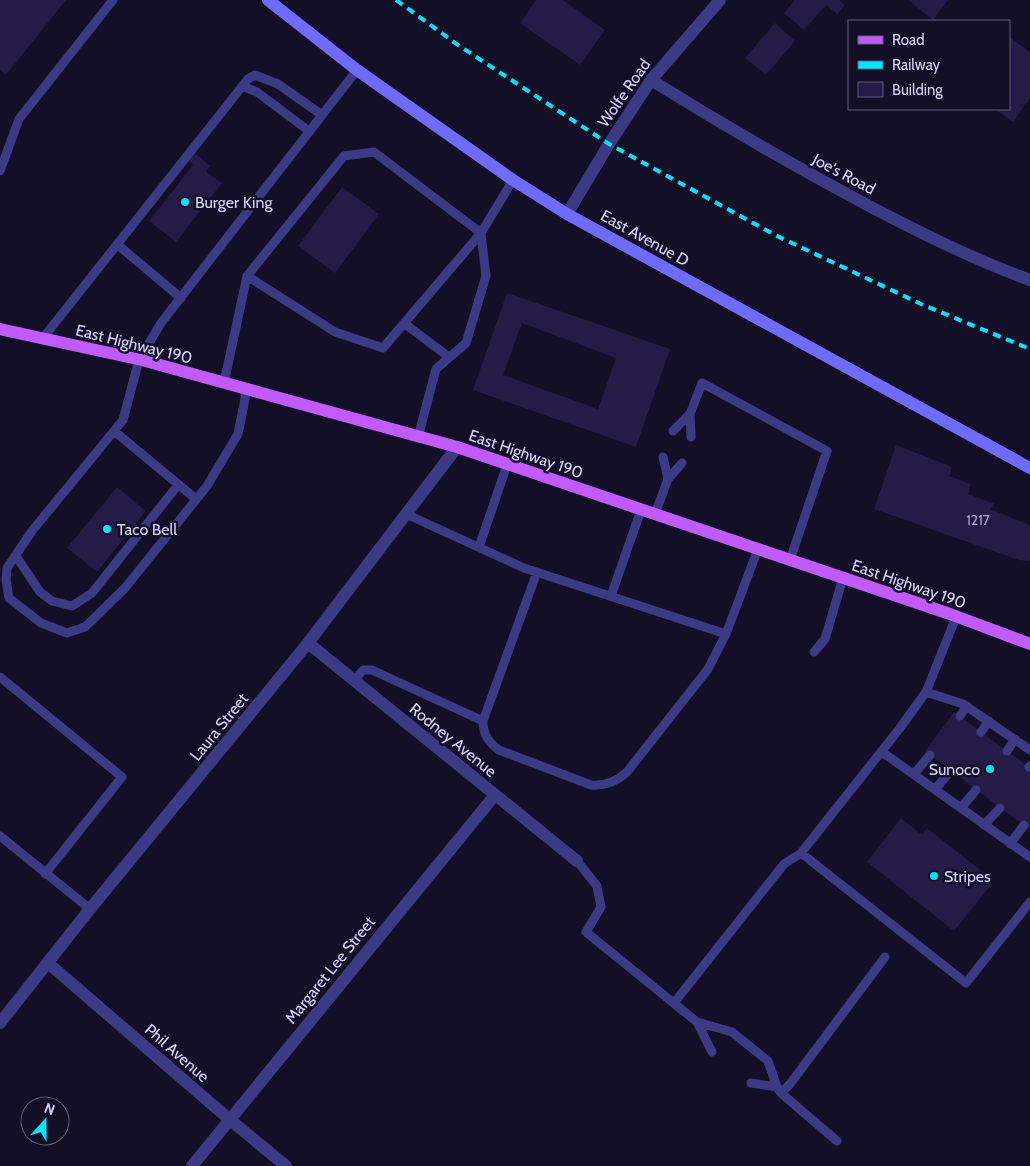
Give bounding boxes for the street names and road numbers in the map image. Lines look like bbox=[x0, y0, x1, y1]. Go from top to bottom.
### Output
street label: Wolfe Road bbox=[594, 55, 654, 131]
street label: Joe's Road bbox=[809, 149, 879, 198]
street label: East Avenue D bbox=[597, 206, 693, 270]
street label: East Highway 190 bbox=[74, 320, 194, 368]
street label: East Highway 190 bbox=[467, 426, 585, 482]
street label: East Highway 190 bbox=[850, 556, 968, 612]
street label: Laura Street bbox=[186, 689, 252, 765]
street label: Rodney Avenue bbox=[406, 699, 500, 781]
street label: Margaret Lee Street bbox=[281, 912, 379, 1027]
street label: Phil Avenue bbox=[141, 1020, 213, 1086]

